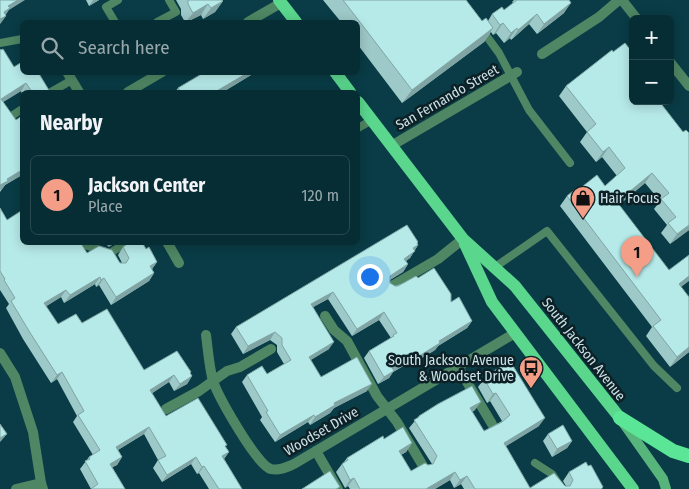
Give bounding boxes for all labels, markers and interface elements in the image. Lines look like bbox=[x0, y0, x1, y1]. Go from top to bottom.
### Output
map controls bbox=[629, 15, 674, 105]
button: + bbox=[629, 15, 674, 60]
search box bbox=[20, 20, 360, 75]
icon: search bbox=[38, 34, 66, 62]
text: Search here bbox=[78, 36, 170, 59]
button: − bbox=[629, 60, 674, 105]
street label: San Fernando Street bbox=[393, 61, 502, 134]
text: Nearby bbox=[40, 110, 102, 136]
text: Jackson Center bbox=[88, 174, 205, 197]
shop icon: Hair Focus bbox=[570, 185, 596, 219]
text: 1 bbox=[54, 186, 60, 205]
text: 120 m bbox=[301, 186, 339, 205]
place label: Hair Focus bbox=[600, 190, 659, 207]
text: Place bbox=[88, 197, 123, 216]
pin: 1 bbox=[621, 236, 653, 277]
your location bbox=[357, 264, 383, 290]
street label: South Jackson Avenue bbox=[538, 294, 629, 404]
place label: South Jackson Avenue & Woodset Drive bbox=[388, 352, 514, 385]
bus stop icon: South Jackson Avenue & Woodset Drive bbox=[518, 355, 544, 389]
street label: Woodset Drive bbox=[281, 403, 362, 460]

